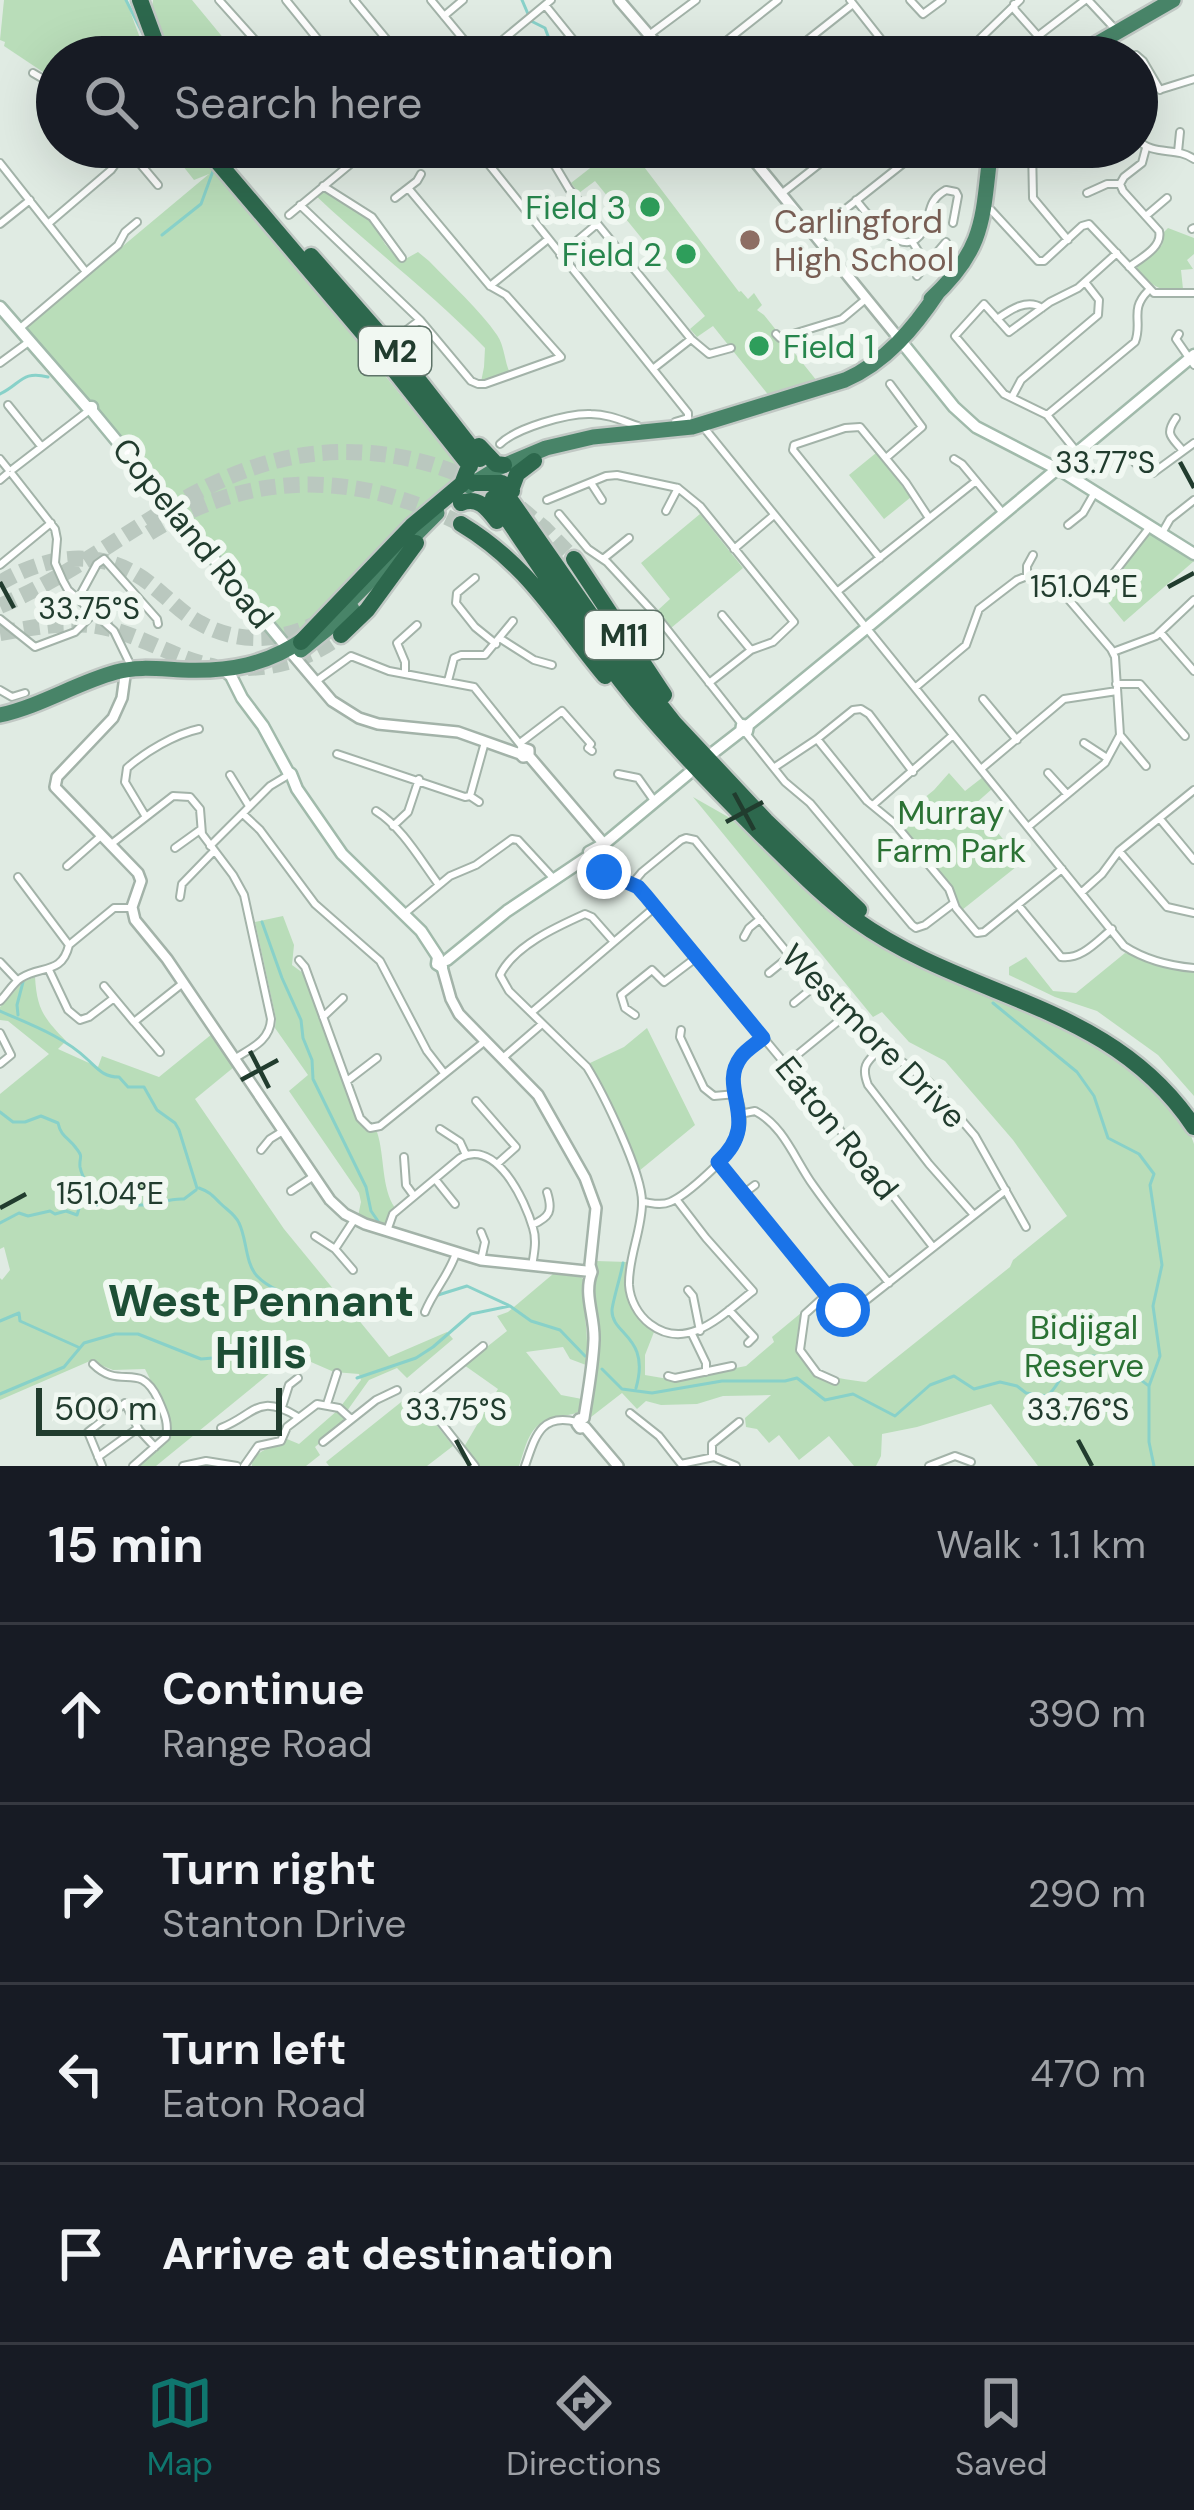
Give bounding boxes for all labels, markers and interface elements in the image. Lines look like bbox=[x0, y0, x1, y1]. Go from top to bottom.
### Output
search box bbox=[36, 36, 1158, 168]
icon: search bbox=[78, 69, 144, 135]
text: Search here bbox=[174, 73, 422, 132]
place label: Field 3 bbox=[525, 186, 626, 229]
marker: Field 3 bbox=[637, 194, 663, 220]
place label: Carlingford High School bbox=[774, 200, 954, 281]
marker: Carlingford High School bbox=[737, 227, 763, 253]
place label: Field 2 bbox=[562, 233, 662, 276]
marker: Field 2 bbox=[673, 241, 699, 267]
place label: Field 1 bbox=[783, 325, 874, 368]
road number: M2 bbox=[359, 327, 431, 375]
marker: Field 1 bbox=[746, 333, 772, 359]
street label: Copeland Road bbox=[103, 429, 283, 637]
text: 33.77°S bbox=[1055, 443, 1155, 482]
text: 151.04°E bbox=[1030, 567, 1138, 606]
text: 33.75°S bbox=[38, 589, 140, 628]
road number: M11 bbox=[585, 611, 663, 659]
park label: Murray Farm Park bbox=[876, 791, 1026, 872]
route end bbox=[577, 845, 631, 899]
street label: Westmore Drive bbox=[773, 935, 975, 1137]
street label: Eaton Road bbox=[766, 1047, 908, 1209]
text: 151.04°E bbox=[56, 1174, 164, 1213]
district label: West Pennant Hills bbox=[108, 1271, 414, 1382]
route start bbox=[816, 1283, 870, 1337]
park label: Bidjigal Reserve bbox=[1024, 1306, 1144, 1387]
scale bar bbox=[36, 1382, 282, 1435]
text: 500 m bbox=[54, 1387, 157, 1430]
text: 33.75°S bbox=[405, 1390, 507, 1429]
text: 33.76°S bbox=[1027, 1390, 1129, 1429]
text: 15 min bbox=[48, 1511, 204, 1578]
text: Walk · 1.1 km bbox=[936, 1519, 1146, 1570]
text: Continue bbox=[162, 1659, 365, 1718]
icon: ahead bbox=[48, 1681, 114, 1747]
text: 390 m bbox=[1028, 1688, 1146, 1739]
text: Range Road bbox=[162, 1718, 373, 1769]
text: Turn right bbox=[162, 1839, 376, 1898]
icon: right bbox=[48, 1861, 114, 1927]
text: 290 m bbox=[1028, 1868, 1146, 1919]
text: Stanton Drive bbox=[162, 1898, 407, 1949]
text: Turn left bbox=[162, 2019, 346, 2078]
icon: left bbox=[48, 2041, 114, 2107]
text: 470 m bbox=[1030, 2048, 1146, 2099]
text: Eaton Road bbox=[162, 2078, 366, 2129]
icon: arrive bbox=[48, 2221, 114, 2287]
text: Arrive at destination bbox=[162, 2224, 614, 2283]
tab: Map bbox=[147, 2370, 213, 2485]
tab: Directions bbox=[506, 2370, 662, 2485]
tab: Saved bbox=[955, 2370, 1047, 2485]

